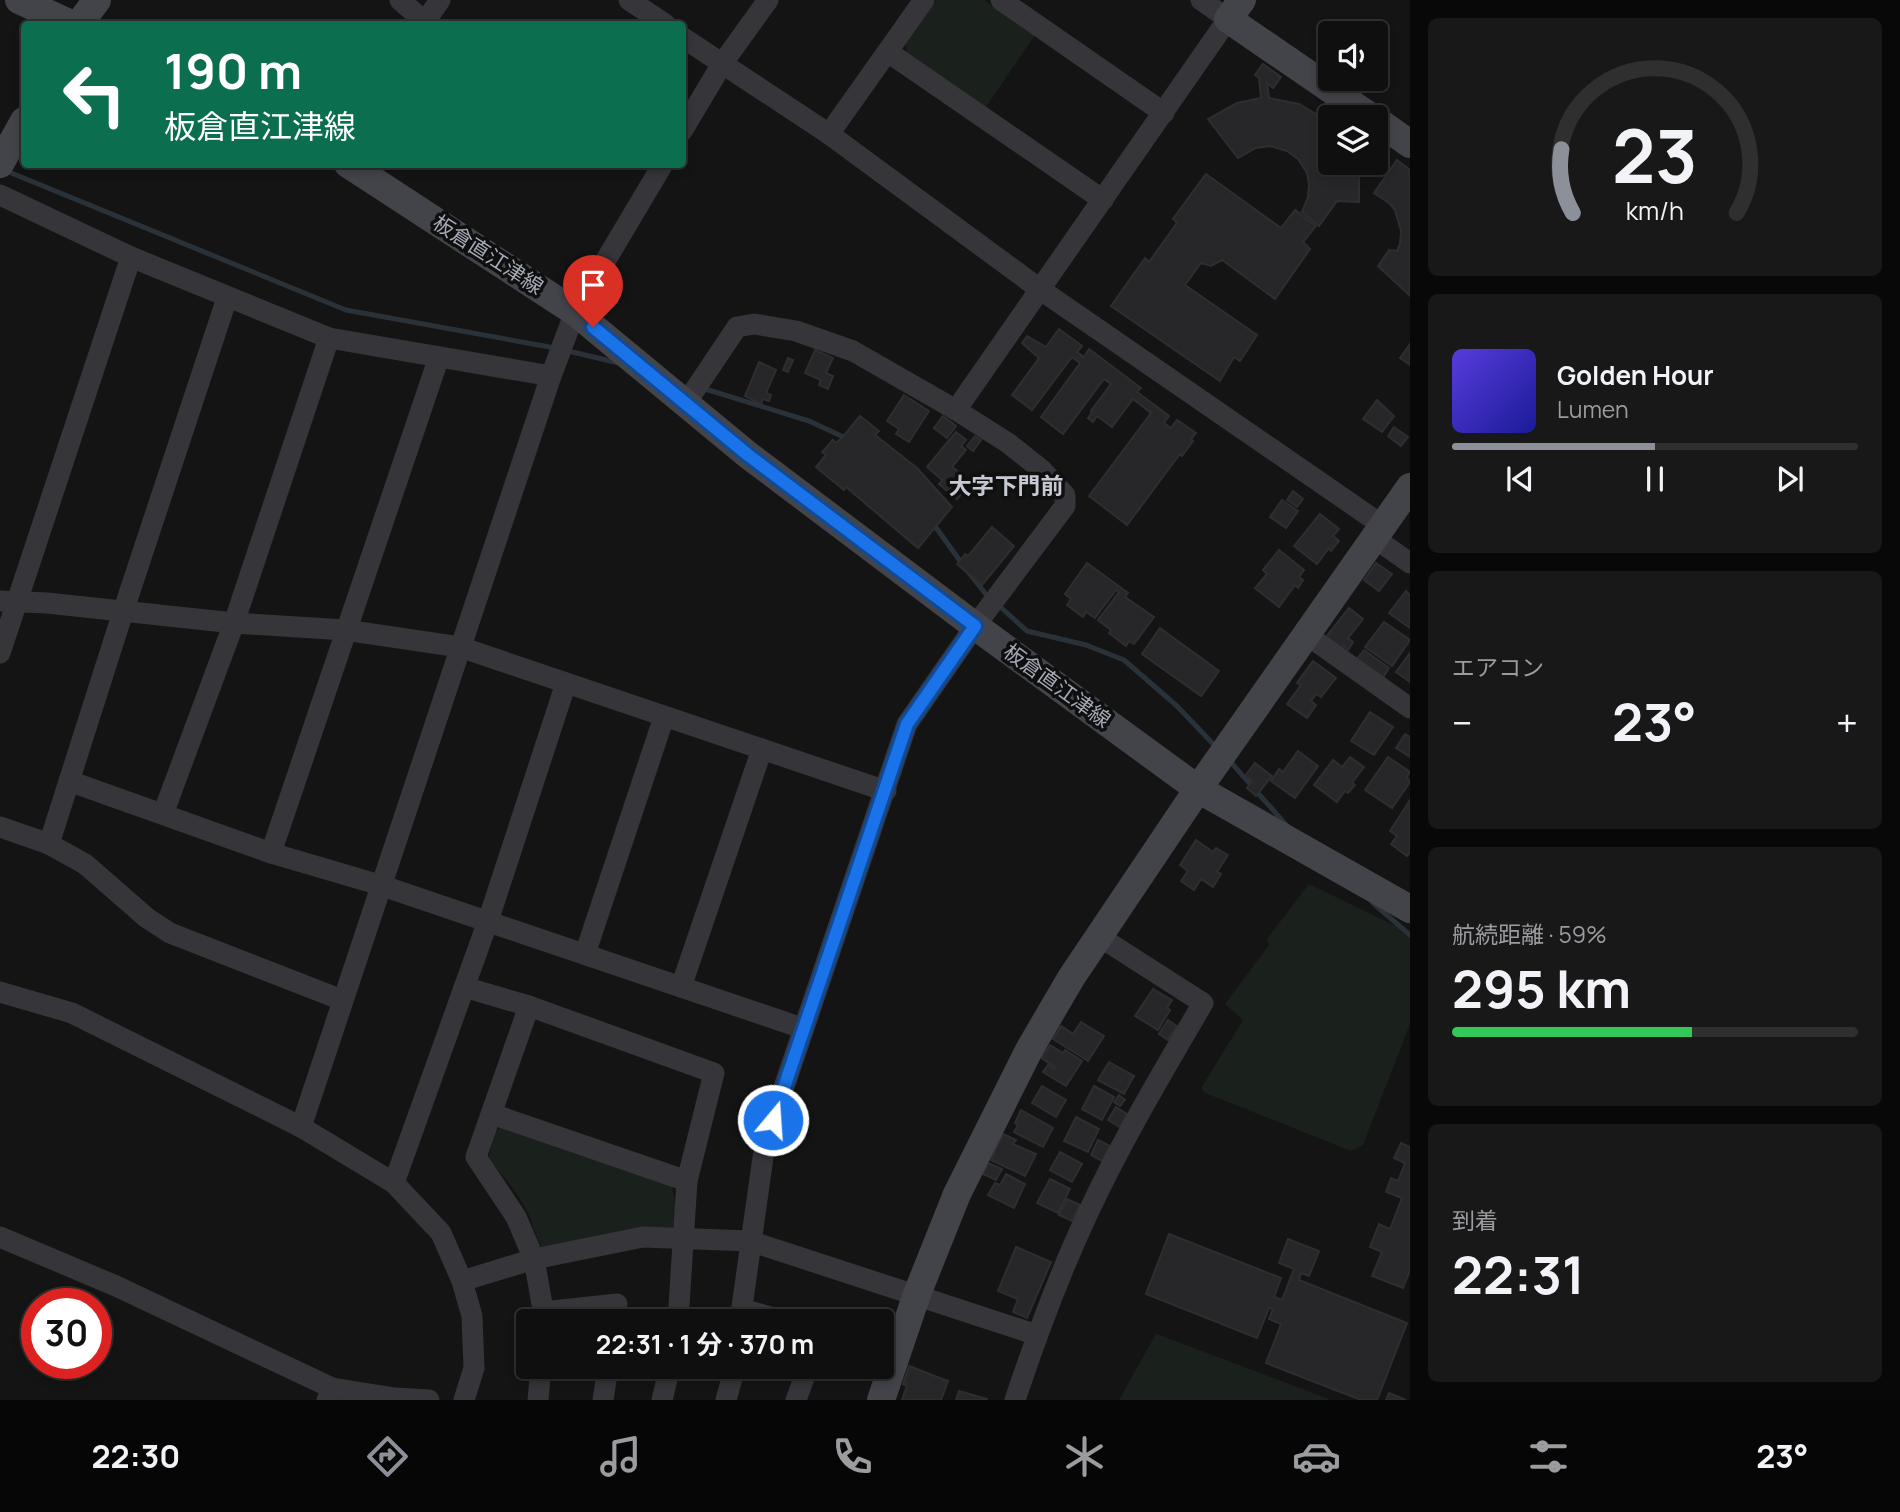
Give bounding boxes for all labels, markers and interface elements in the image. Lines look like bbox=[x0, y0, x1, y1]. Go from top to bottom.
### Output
map controls bbox=[1318, 21, 1388, 175]
button: sound bbox=[1318, 21, 1388, 91]
text: 190 m bbox=[164, 37, 302, 104]
icon: left bbox=[49, 49, 140, 140]
text: 板倉直江津線 bbox=[164, 104, 356, 148]
button: layers bbox=[1318, 105, 1388, 175]
text: 23 bbox=[1612, 106, 1698, 206]
text: km/h bbox=[1626, 193, 1684, 228]
street label: 板倉直江津線 bbox=[428, 208, 549, 300]
pin bbox=[563, 255, 623, 327]
icon: arrive bbox=[574, 266, 612, 304]
text: Golden Hour bbox=[1557, 357, 1714, 393]
text: Lumen bbox=[1557, 393, 1629, 425]
icon: previous bbox=[1501, 460, 1539, 498]
icon: pause bbox=[1636, 460, 1674, 498]
icon: next bbox=[1771, 460, 1809, 498]
district label: 大字下門前 bbox=[949, 469, 1064, 501]
street label: 板倉直江津線 bbox=[998, 637, 1117, 734]
text: エアコン bbox=[1452, 651, 1544, 683]
text: 23° bbox=[1612, 686, 1697, 757]
text: − bbox=[1452, 696, 1473, 748]
text: + bbox=[1836, 696, 1858, 748]
text: 航続距離 · 59% bbox=[1452, 918, 1607, 950]
text: 295 km bbox=[1452, 953, 1631, 1024]
position arrow bbox=[736, 1083, 810, 1157]
text: 到着 bbox=[1452, 1204, 1498, 1236]
text: 22:31 bbox=[1452, 1239, 1585, 1310]
speed limit sign: 30 bbox=[21, 1288, 112, 1379]
text: 22:31 · 1 分 · 370 m bbox=[596, 1326, 814, 1362]
icon: directions bbox=[363, 1432, 412, 1481]
icon: music bbox=[596, 1432, 645, 1481]
icon: phone bbox=[828, 1432, 877, 1481]
icon: climate bbox=[1060, 1432, 1109, 1481]
icon: car bbox=[1292, 1432, 1341, 1481]
icon: filters bbox=[1524, 1432, 1573, 1481]
text: 22:30 bbox=[92, 1434, 180, 1478]
text: 23° bbox=[1756, 1434, 1808, 1478]

